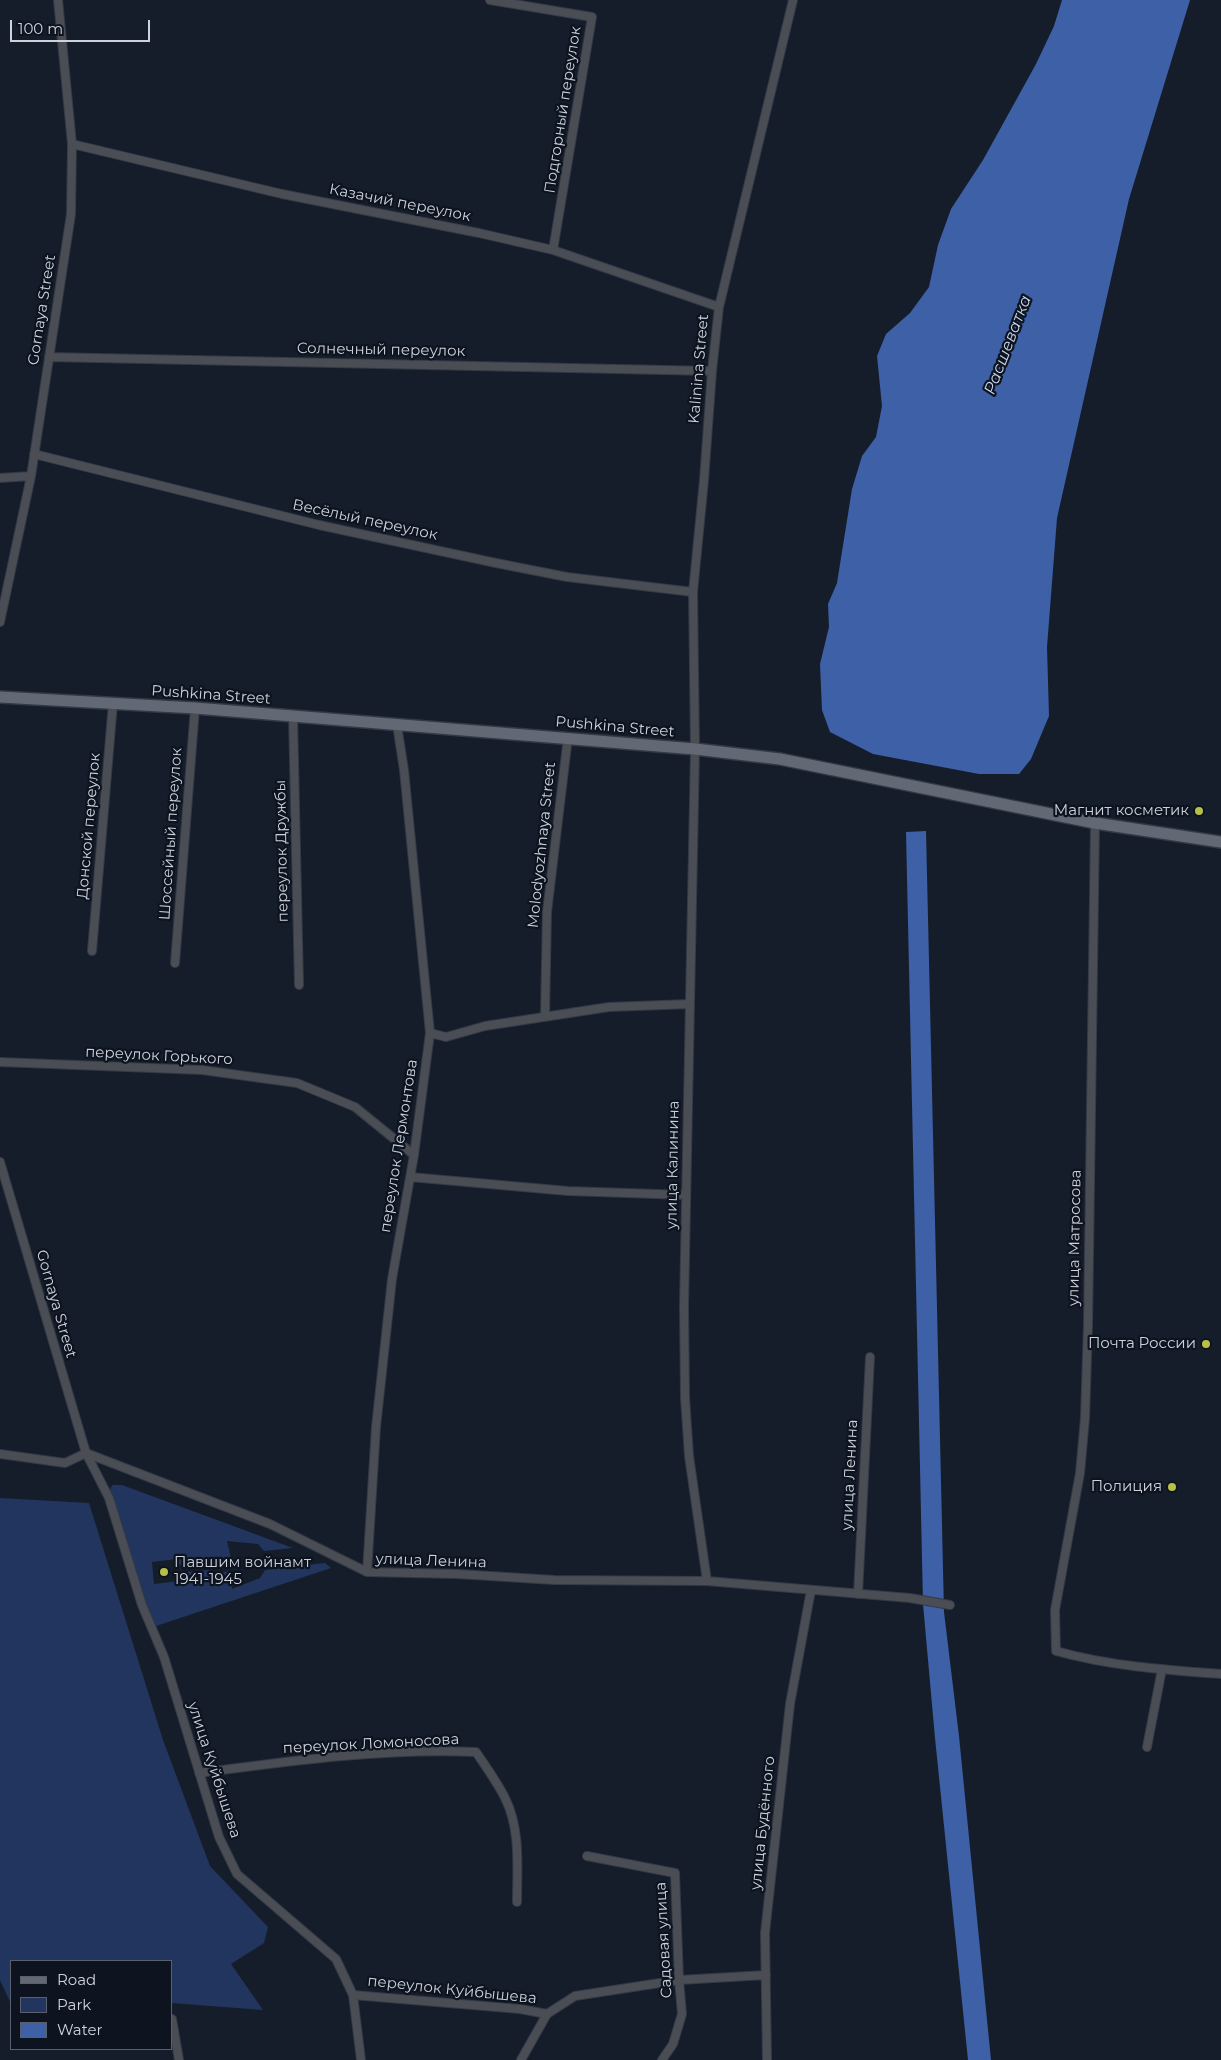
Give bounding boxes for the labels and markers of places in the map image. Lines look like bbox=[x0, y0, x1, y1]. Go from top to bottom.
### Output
place label: Магнит косметик bbox=[1054, 802, 1189, 820]
marker: Магнит косметик bbox=[1193, 805, 1205, 817]
place label: Почта России bbox=[1088, 1335, 1196, 1353]
marker: Почта России bbox=[1200, 1338, 1212, 1350]
place label: Полиция bbox=[1091, 1478, 1162, 1496]
marker: Полиция bbox=[1166, 1481, 1178, 1493]
place label: Павшим войнамт 1941-1945 bbox=[174, 1554, 311, 1589]
marker: Павшим войнамт 1941-1945 bbox=[158, 1566, 170, 1578]

